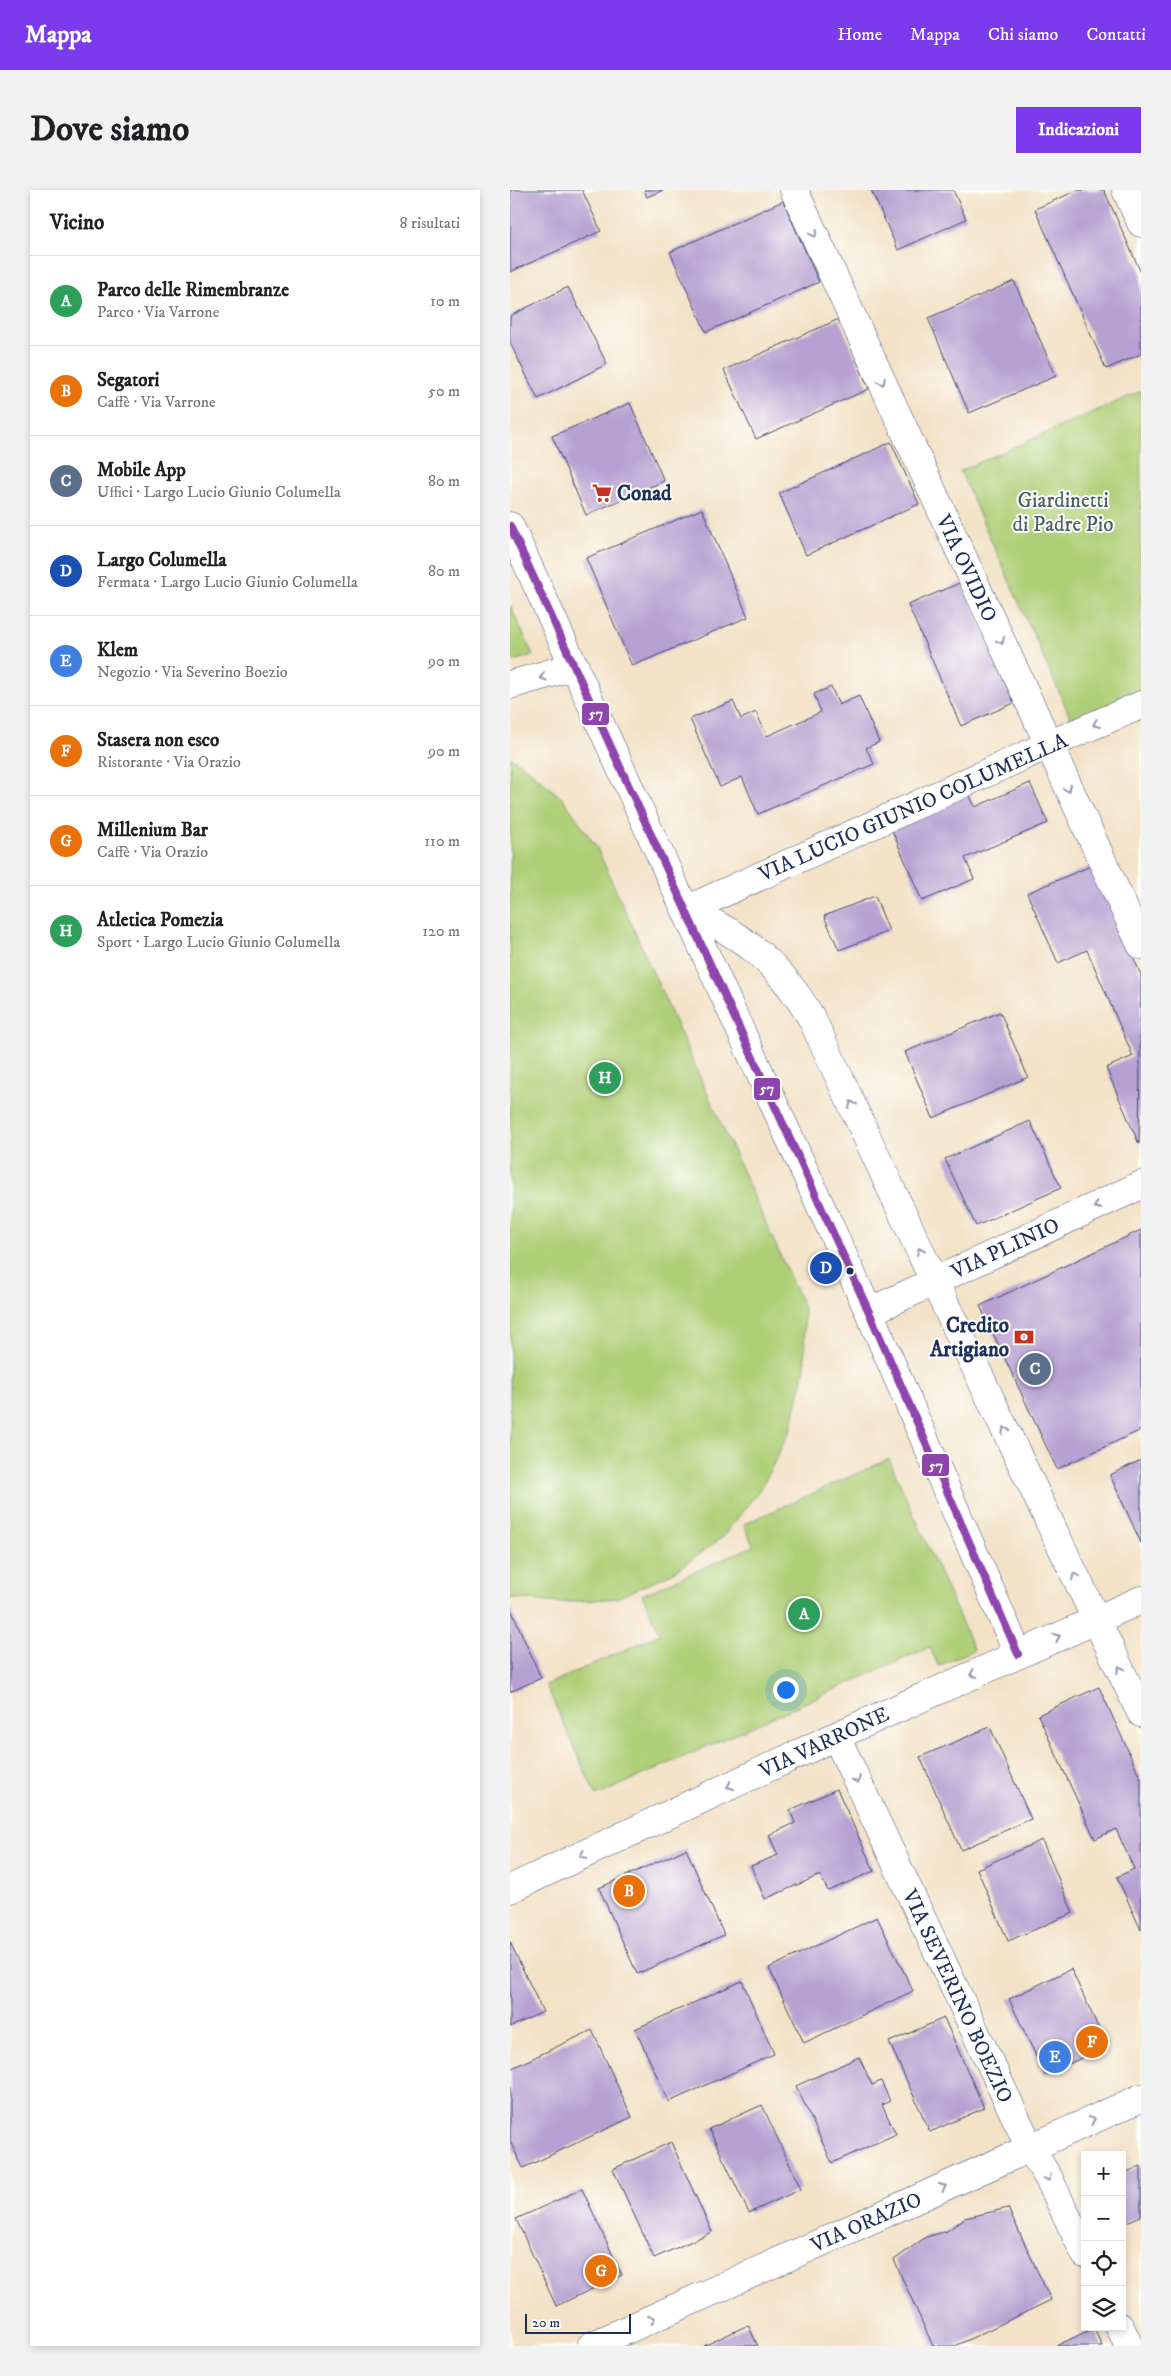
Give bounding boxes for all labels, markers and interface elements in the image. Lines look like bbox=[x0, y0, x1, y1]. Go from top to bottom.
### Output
text: Mappa bbox=[25, 20, 91, 50]
text: Home bbox=[838, 24, 882, 46]
text: Mappa bbox=[910, 24, 960, 46]
text: Chi siamo bbox=[988, 24, 1058, 46]
text: Contatti bbox=[1086, 24, 1146, 46]
button: Indicazioni bbox=[1016, 107, 1141, 153]
text: Dove siamo bbox=[30, 108, 189, 152]
text: Vicino bbox=[50, 210, 104, 236]
text: 8 risultati bbox=[400, 213, 460, 233]
one-way arrow bbox=[808, 229, 819, 238]
text: Parco delle Rimembranze bbox=[97, 279, 289, 302]
text: A bbox=[61, 291, 71, 311]
text: 10 m bbox=[430, 291, 460, 311]
text: Parco · Via Varrone bbox=[97, 302, 219, 322]
text: Segatori bbox=[97, 369, 159, 392]
one-way arrow bbox=[876, 377, 886, 386]
text: B bbox=[61, 381, 71, 401]
text: 50 m bbox=[428, 381, 460, 401]
text: Caffè · Via Varrone bbox=[97, 392, 216, 412]
text: Mobile App bbox=[97, 459, 186, 482]
text: C bbox=[61, 471, 71, 491]
text: 80 m bbox=[428, 471, 460, 491]
place label: Conad bbox=[617, 481, 672, 507]
text: Uffici · Largo Lucio Giunio Columella bbox=[97, 482, 341, 502]
supermarket icon: Conad bbox=[591, 482, 613, 504]
park label: Giardinetti di Padre Pio bbox=[1013, 488, 1113, 538]
street label: VIA OVIDIO bbox=[930, 510, 1002, 626]
text: Largo Columella bbox=[97, 549, 227, 572]
text: D bbox=[60, 561, 72, 581]
text: 80 m bbox=[428, 561, 460, 581]
text: Fermata · Largo Lucio Giunio Columella bbox=[97, 572, 358, 592]
one-way arrow bbox=[994, 636, 1005, 645]
text: Klem bbox=[97, 639, 138, 662]
text: E bbox=[60, 651, 72, 671]
text: 90 m bbox=[428, 651, 460, 671]
text: Negozio · Via Severino Boezio bbox=[97, 662, 288, 682]
one-way arrow bbox=[539, 671, 548, 681]
line badge: 57 bbox=[581, 702, 610, 726]
text: 57 bbox=[588, 705, 603, 723]
one-way arrow bbox=[1092, 718, 1101, 729]
street label: VIA LUCIO GIUNIO COLUMELLA bbox=[754, 728, 1072, 888]
text: Stasera non esco bbox=[97, 729, 219, 752]
text: F bbox=[61, 741, 71, 761]
text: 90 m bbox=[428, 741, 460, 761]
text: Ristorante · Via Orazio bbox=[97, 752, 241, 772]
one-way arrow bbox=[1062, 784, 1073, 793]
text: Millenium Bar bbox=[97, 819, 208, 842]
text: G bbox=[60, 831, 72, 851]
text: 110 m bbox=[424, 831, 460, 851]
text: Caffè · Via Orazio bbox=[97, 842, 208, 862]
text: Atletica Pomezia bbox=[97, 909, 223, 932]
text: H bbox=[59, 921, 73, 941]
text: 120 m bbox=[422, 921, 460, 941]
text: Sport · Largo Lucio Giunio Columella bbox=[97, 932, 340, 952]
pin: H bbox=[589, 1059, 621, 1097]
line badge: 57 bbox=[753, 1077, 781, 1101]
text: 57 bbox=[759, 1080, 774, 1098]
one-way arrow bbox=[847, 1100, 858, 1109]
one-way arrow bbox=[1093, 1199, 1102, 1210]
street label: VIA PLINIO bbox=[946, 1213, 1064, 1286]
one-way arrow bbox=[917, 1248, 927, 1257]
pin: D bbox=[810, 1249, 842, 1287]
unlabelled marker bbox=[845, 1266, 855, 1276]
place label: Credito Artigiano bbox=[929, 1313, 1009, 1363]
bank icon: Credito Artigiano bbox=[1013, 1326, 1035, 1348]
pin: C bbox=[1019, 1350, 1051, 1388]
one-way arrow bbox=[1001, 1426, 1011, 1435]
line badge: 57 bbox=[921, 1453, 950, 1477]
text: 57 bbox=[928, 1457, 943, 1475]
one-way arrow bbox=[1071, 1572, 1082, 1581]
pin: A bbox=[788, 1595, 820, 1633]
one-way arrow bbox=[1052, 1633, 1061, 1644]
one-way arrow bbox=[1117, 1665, 1127, 1674]
one-way arrow bbox=[969, 1668, 978, 1679]
your location bbox=[773, 1677, 799, 1703]
street label: VIA VARRONE bbox=[755, 1701, 894, 1785]
one-way arrow bbox=[851, 1775, 861, 1784]
one-way arrow bbox=[726, 1779, 735, 1790]
one-way arrow bbox=[579, 1849, 588, 1859]
pin: B bbox=[613, 1872, 645, 1910]
street label: VIA SEVERINO BOEZIO bbox=[896, 1885, 1018, 2107]
pin: F bbox=[1076, 2023, 1108, 2061]
pin: E bbox=[1039, 2038, 1071, 2076]
one-way arrow bbox=[1087, 2116, 1096, 2127]
map controls bbox=[1081, 2151, 1126, 2331]
button: + bbox=[1081, 2151, 1126, 2196]
one-way arrow bbox=[1042, 2173, 1052, 2182]
one-way arrow bbox=[938, 2183, 947, 2194]
street label: VIA ORAZIO bbox=[806, 2187, 926, 2259]
button: − bbox=[1081, 2196, 1126, 2241]
button: locate bbox=[1081, 2241, 1126, 2286]
pin: G bbox=[585, 2252, 617, 2290]
button: layers bbox=[1081, 2286, 1126, 2331]
scale bar bbox=[525, 2311, 631, 2334]
text: 20 m bbox=[532, 2314, 560, 2332]
one-way arrow bbox=[647, 2314, 656, 2325]

